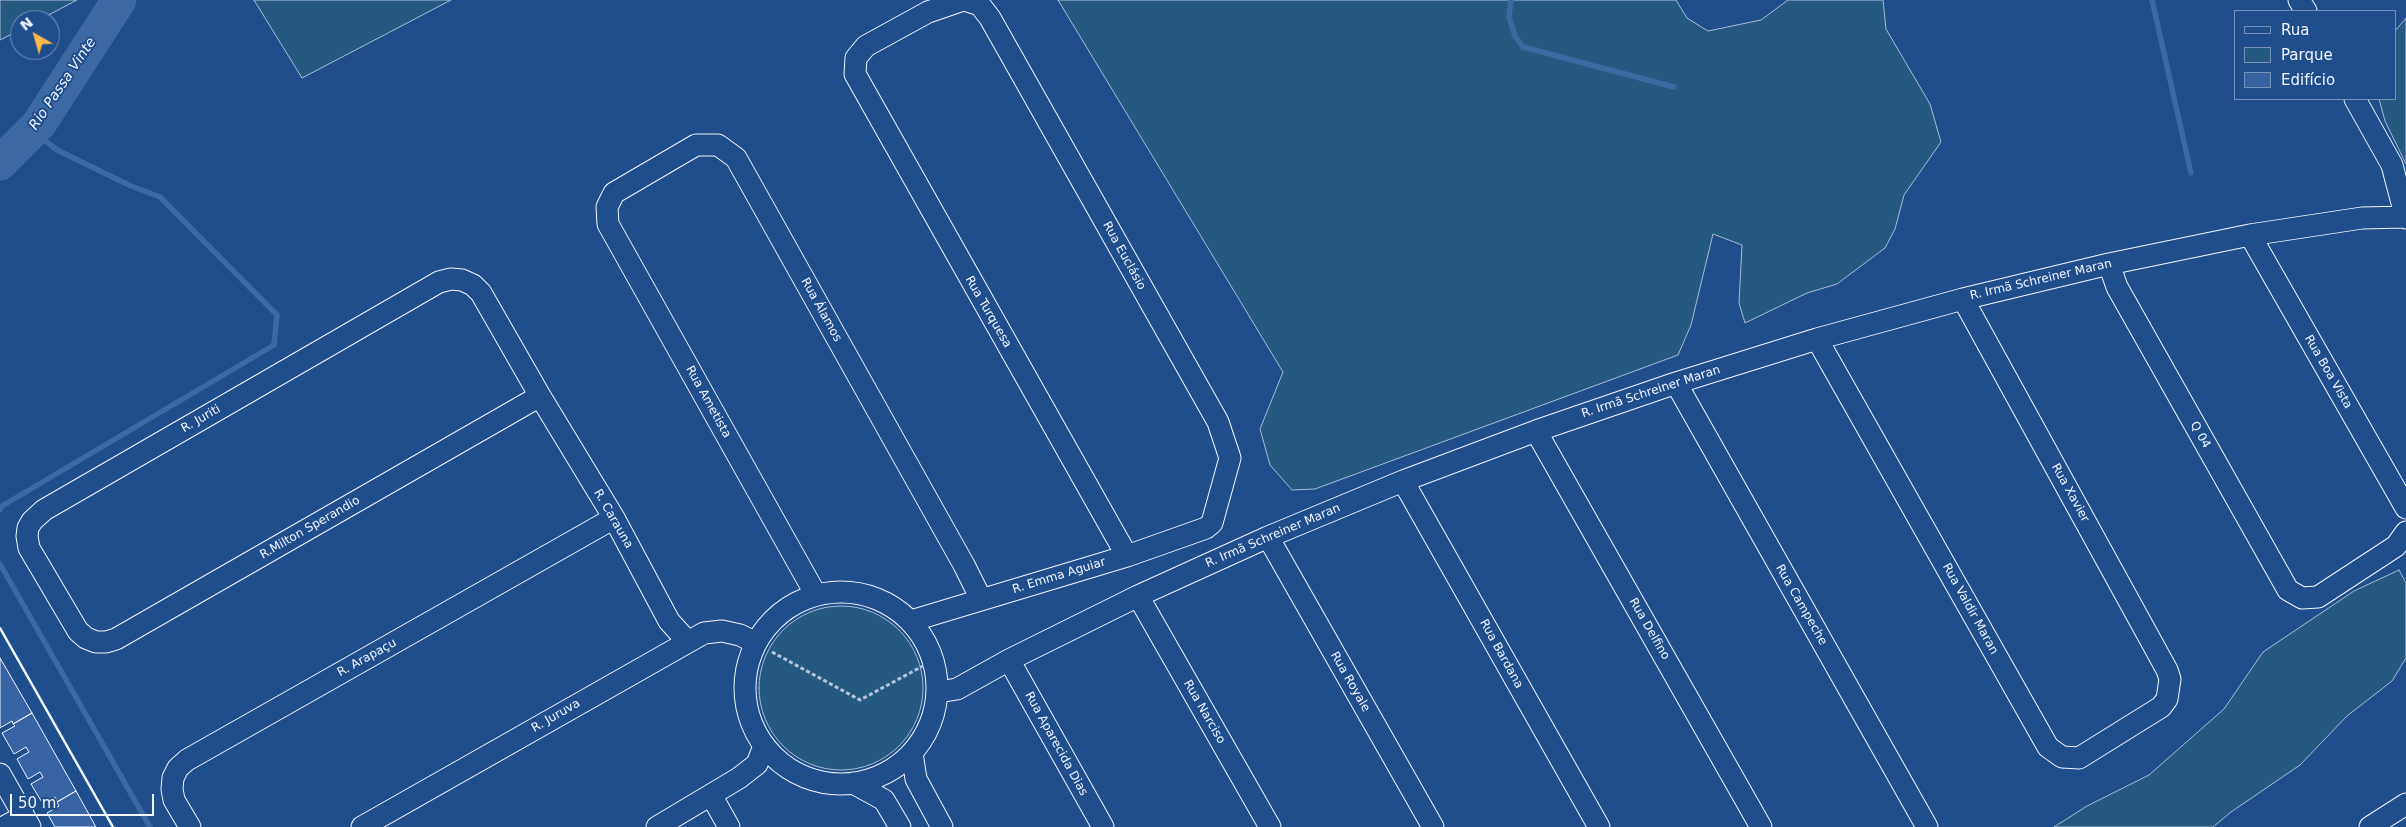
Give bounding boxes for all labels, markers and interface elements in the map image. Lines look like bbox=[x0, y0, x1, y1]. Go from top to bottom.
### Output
north arrow bbox=[10, 10, 60, 60]
legend bbox=[2234, 10, 2396, 100]
text: N bbox=[17, 14, 36, 34]
text: Rua bbox=[2281, 21, 2309, 39]
water label: Rio Passa Vinte bbox=[26, 35, 100, 133]
text: Parque bbox=[2281, 46, 2333, 64]
text: Edifício bbox=[2281, 71, 2335, 89]
street label: Rua Euclásio bbox=[1099, 219, 1149, 293]
street label: R. Irmã Schreiner Maran bbox=[1969, 257, 2113, 303]
street label: Rua Turquesa bbox=[962, 273, 1014, 351]
street label: Rua Álamos bbox=[798, 276, 844, 344]
street label: Rua Boa Vista bbox=[2301, 333, 2355, 411]
street label: Rua Ametista bbox=[682, 363, 734, 441]
street label: R. Irmã Schreiner Maran bbox=[1580, 363, 1722, 421]
street label: R. Juriti bbox=[179, 402, 223, 436]
street label: Q 04 bbox=[2187, 419, 2213, 451]
street label: Rua Xavier bbox=[2048, 461, 2092, 525]
street label: R. Carauna bbox=[590, 487, 636, 551]
street label: R.Milton Sperandio bbox=[257, 494, 363, 562]
street label: R. Irmã Schreiner Maran bbox=[1203, 501, 1343, 571]
street label: R. Emma Aguiar bbox=[1011, 555, 1107, 597]
street label: Rua Valdir Maran bbox=[1939, 561, 2001, 657]
street label: Rua Campeche bbox=[1772, 562, 1830, 648]
street label: Rua Delfino bbox=[1626, 596, 1672, 662]
street label: Rua Bardana bbox=[1476, 617, 1526, 691]
street label: R. Arapaçu bbox=[335, 636, 399, 680]
street label: Rua Royale bbox=[1327, 649, 1373, 715]
street label: Rua Narciso bbox=[1180, 678, 1228, 746]
street label: Rua Aparecida Dias bbox=[1021, 689, 1091, 799]
street label: R. Juruva bbox=[529, 696, 583, 736]
scale bar bbox=[12, 784, 156, 816]
text: 50 m bbox=[18, 794, 56, 812]

